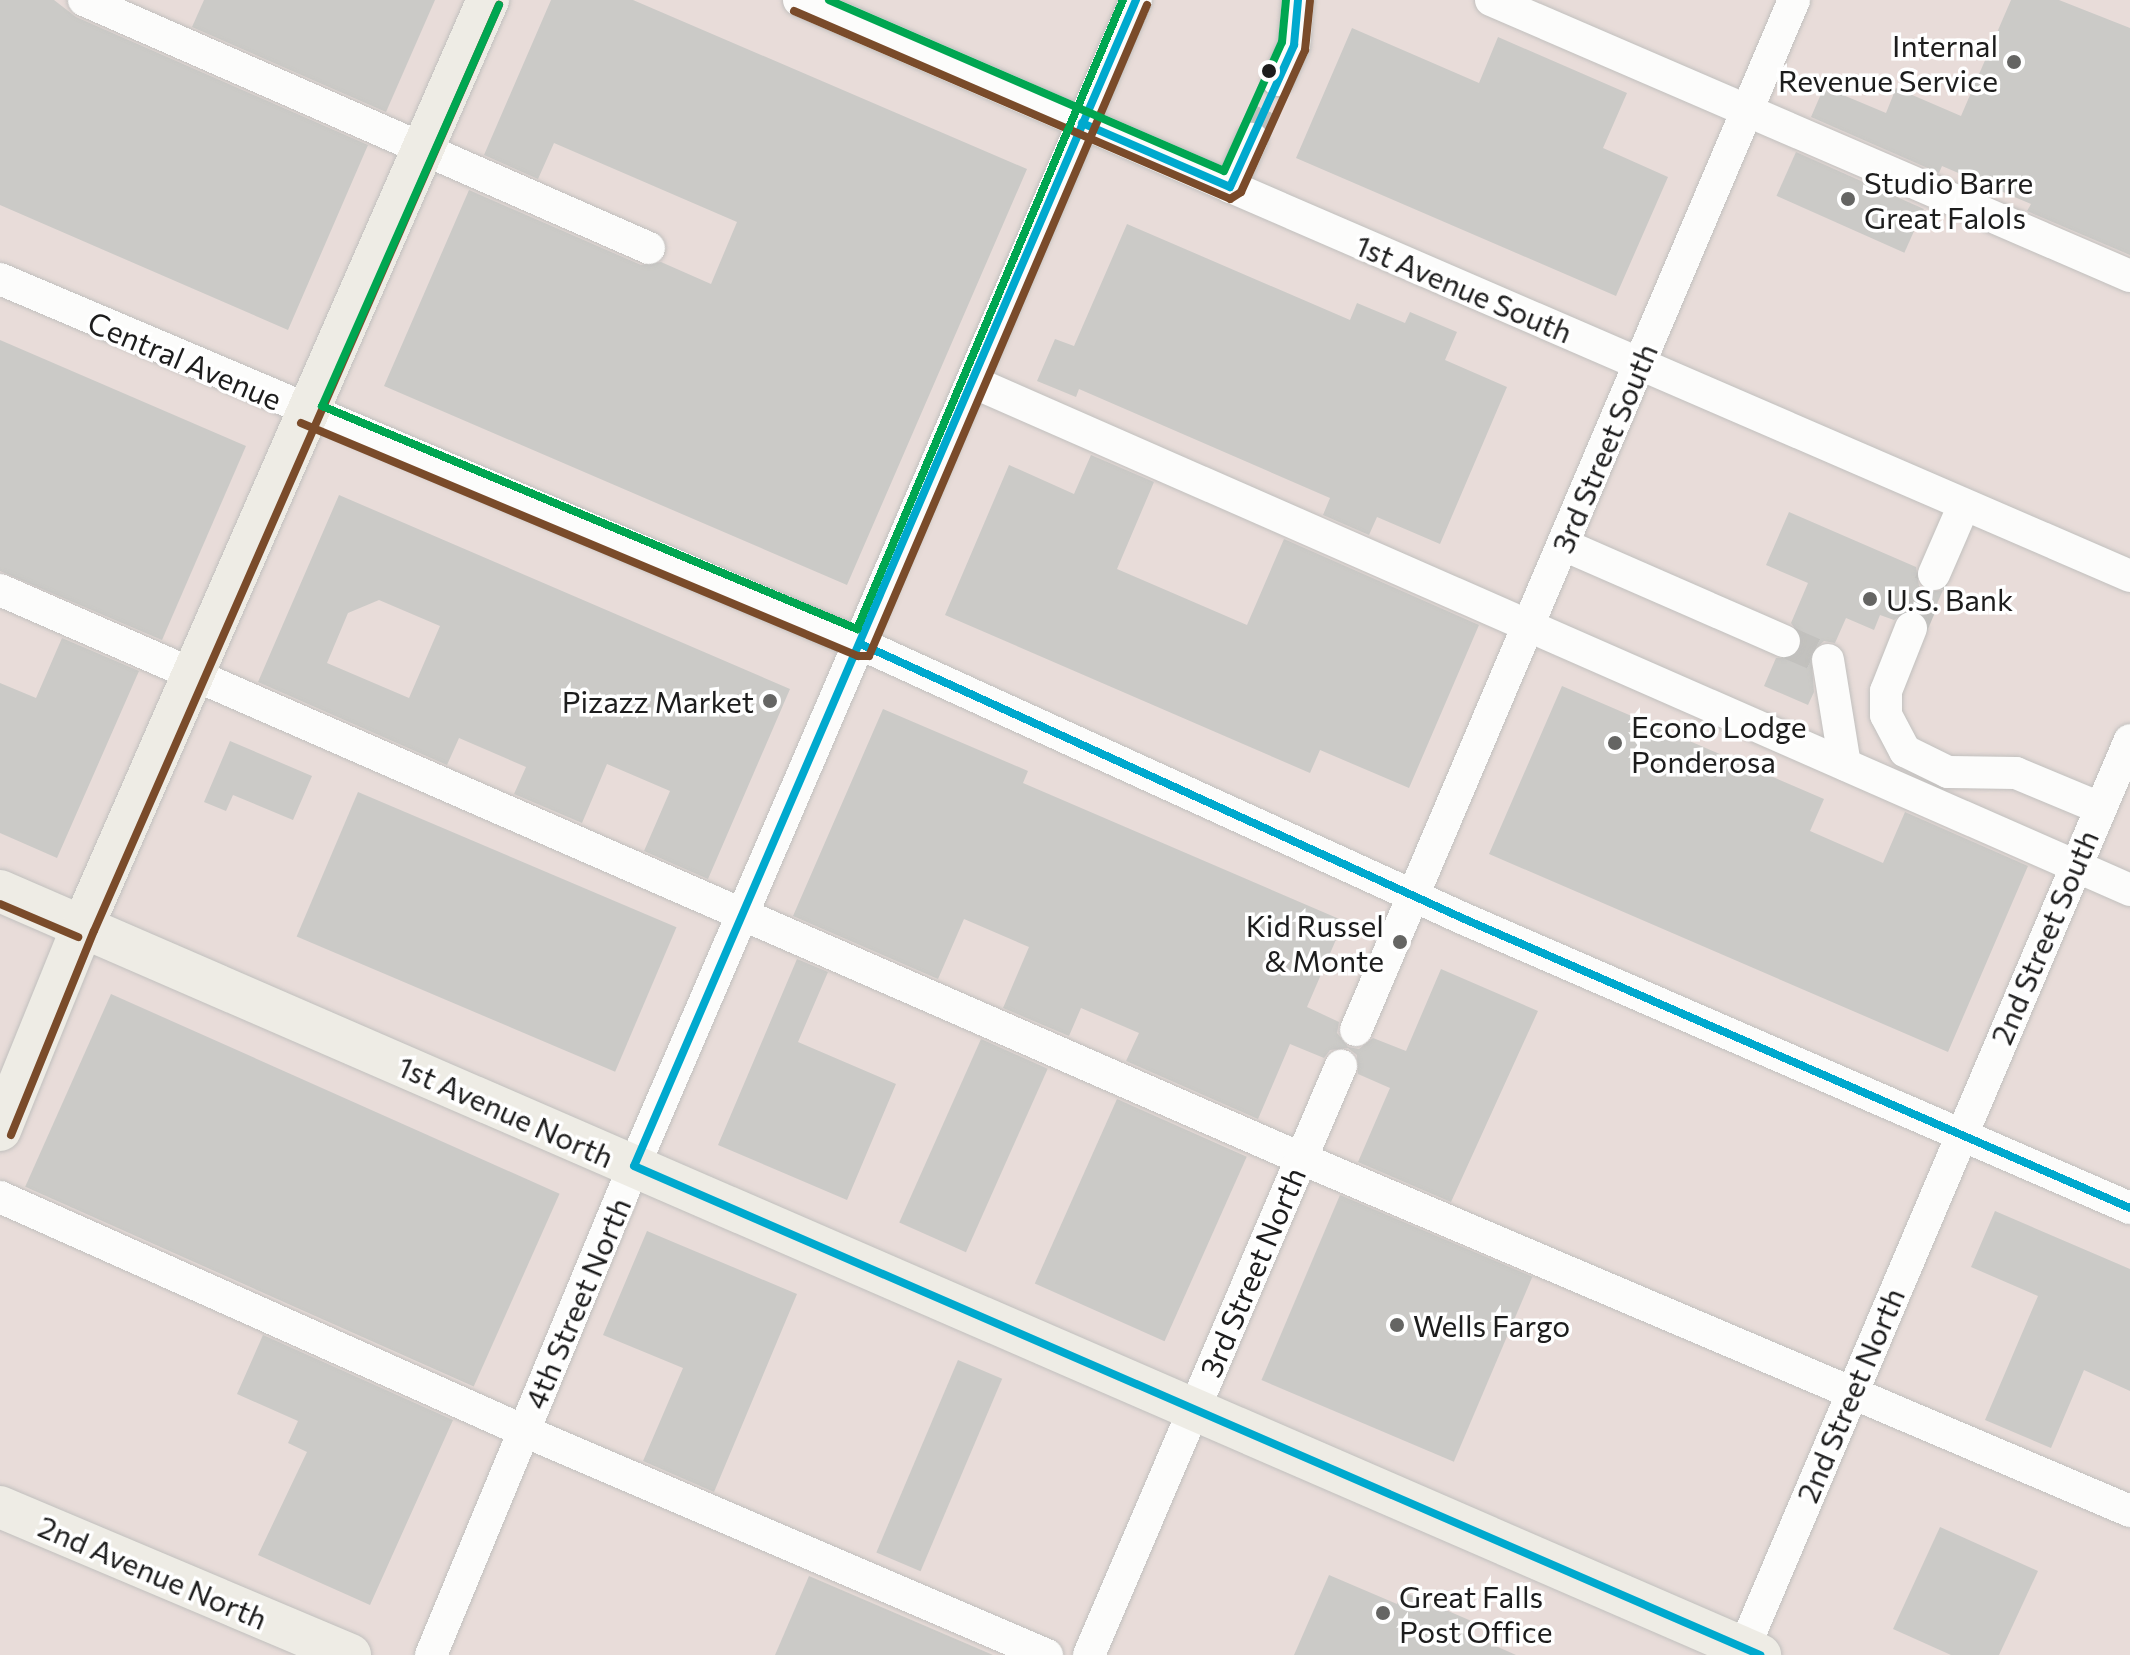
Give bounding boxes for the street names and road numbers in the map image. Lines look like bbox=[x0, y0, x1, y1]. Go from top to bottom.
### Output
street label: 1st Avenue South bbox=[1350, 226, 1578, 350]
street label: Central Avenue bbox=[83, 303, 287, 417]
street label: 3rd Street South bbox=[1544, 338, 1664, 558]
street label: 2nd Street South bbox=[1983, 824, 2105, 1050]
street label: 1st Avenue North bbox=[393, 1047, 619, 1175]
street label: 3rd Street North bbox=[1192, 1162, 1312, 1382]
street label: 4th Street North bbox=[516, 1192, 638, 1414]
street label: 2nd Street North bbox=[1789, 1282, 1911, 1508]
street label: 2nd Avenue North bbox=[33, 1508, 273, 1636]

